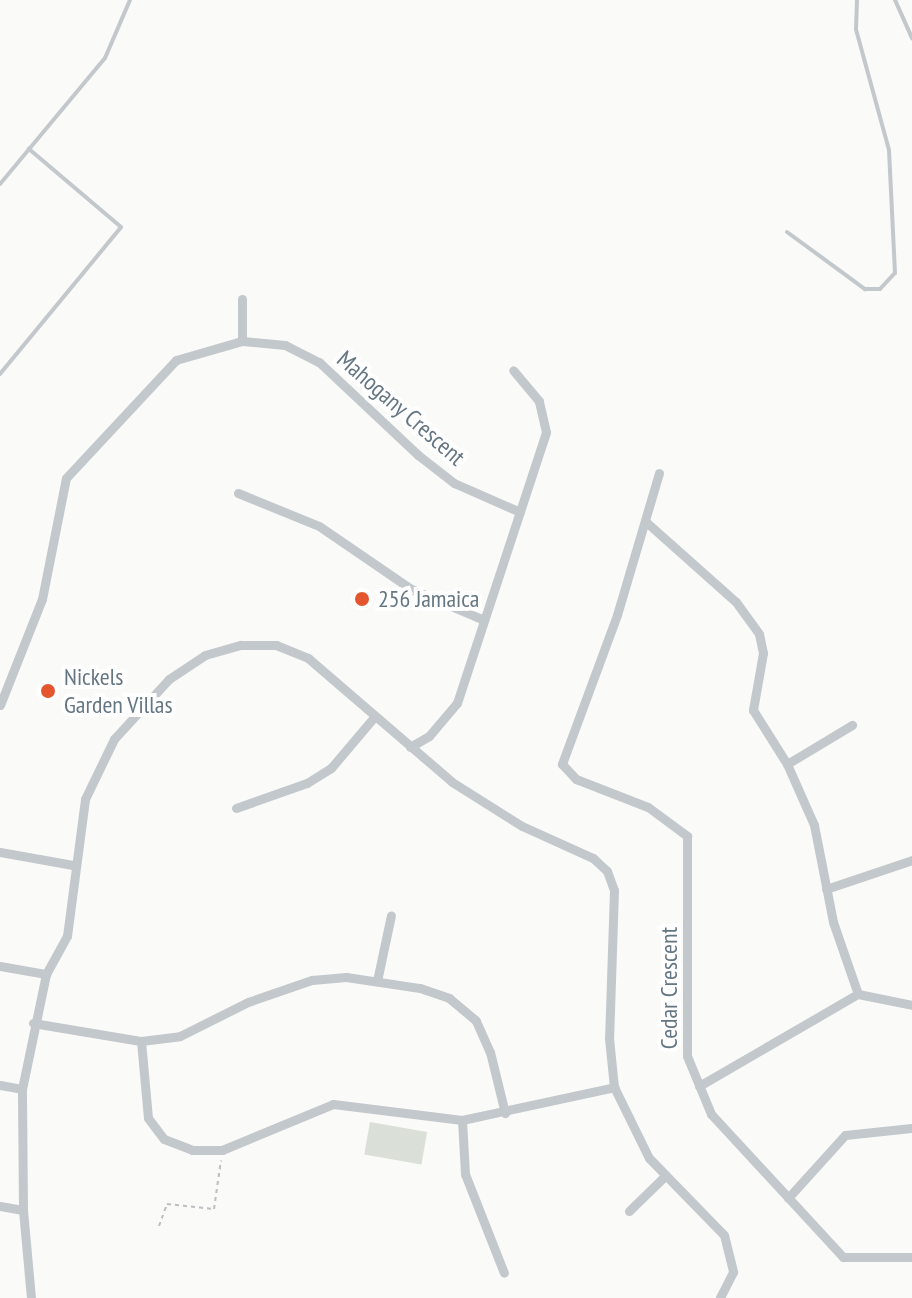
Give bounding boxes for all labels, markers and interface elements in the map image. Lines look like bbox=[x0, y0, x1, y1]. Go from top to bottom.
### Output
street label: Mahogany Crescent bbox=[331, 344, 471, 472]
place label: 256 Jamaica bbox=[378, 585, 479, 613]
marker: 256 Jamaica bbox=[353, 590, 371, 608]
place label: Nickels Garden Villas bbox=[64, 663, 173, 719]
marker: Nickels Garden Villas bbox=[39, 682, 57, 700]
street label: Cedar Crescent bbox=[655, 927, 683, 1049]

